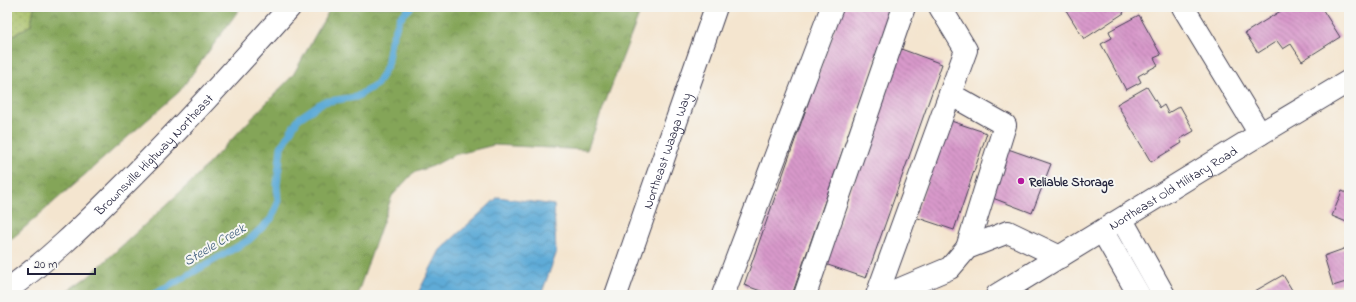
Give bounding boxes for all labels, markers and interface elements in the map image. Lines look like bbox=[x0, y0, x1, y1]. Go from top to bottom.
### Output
street label: Brownsville Highway Northeast bbox=[90, 90, 219, 221]
street label: Northeast Waaga Way bbox=[639, 90, 698, 212]
street label: Northeast Old Military Road bbox=[1106, 142, 1242, 235]
place label: Reliable Storage bbox=[1028, 173, 1115, 194]
marker: Reliable Storage bbox=[1016, 176, 1026, 186]
water label: Steele Creek bbox=[180, 218, 251, 272]
scale bar bbox=[28, 250, 95, 276]
text: 20 m bbox=[34, 256, 57, 274]

